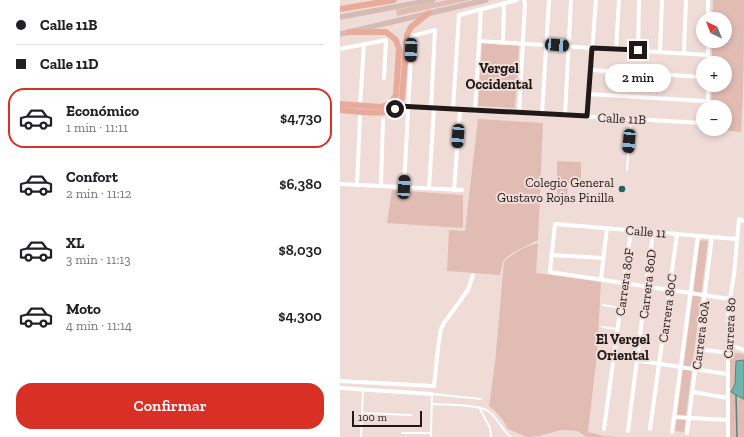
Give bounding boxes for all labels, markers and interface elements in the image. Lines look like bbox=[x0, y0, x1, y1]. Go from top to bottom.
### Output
north arrow bbox=[696, 12, 732, 48]
map controls bbox=[696, 12, 732, 136]
text: Calle 11B bbox=[40, 16, 97, 34]
car bbox=[405, 38, 417, 62]
car bbox=[545, 38, 569, 52]
route end bbox=[629, 41, 647, 59]
text: Calle 11D bbox=[40, 55, 98, 73]
button: + bbox=[696, 56, 732, 92]
district label: Vergel Occidental bbox=[465, 60, 533, 93]
callout: 2 min bbox=[605, 64, 671, 92]
text: 2 min bbox=[622, 70, 654, 85]
icon: car bbox=[18, 100, 54, 136]
route start bbox=[386, 100, 404, 118]
button: − bbox=[696, 100, 732, 136]
text: Económico bbox=[66, 102, 139, 120]
text: $4,730 bbox=[280, 109, 322, 127]
street label: Calle 11B bbox=[597, 110, 647, 127]
text: 1 min · 11:11 bbox=[66, 120, 128, 135]
car bbox=[451, 124, 465, 148]
car bbox=[622, 129, 636, 153]
icon: car bbox=[18, 166, 54, 202]
text: Confort bbox=[66, 168, 118, 186]
text: $6,380 bbox=[279, 175, 322, 193]
car bbox=[397, 175, 411, 199]
place label: Colegio General Gustavo Rojas Pinilla bbox=[497, 175, 615, 206]
marker: Colegio General Gustavo Rojas Pinilla bbox=[617, 184, 627, 194]
text: 2 min · 11:12 bbox=[66, 186, 131, 201]
street label: Calle 11 bbox=[625, 222, 667, 241]
icon: car bbox=[18, 232, 54, 268]
text: XL bbox=[66, 234, 84, 252]
text: $8,030 bbox=[278, 241, 322, 259]
street label: Carrera 80F bbox=[612, 247, 637, 317]
street label: Carrera 80D bbox=[636, 248, 659, 320]
text: 3 min · 11:13 bbox=[66, 252, 131, 267]
street label: Carrera 80C bbox=[655, 273, 680, 343]
street label: Carrera 80 bbox=[720, 297, 739, 359]
icon: car bbox=[18, 298, 54, 334]
street label: Carrera 80A bbox=[689, 299, 712, 370]
text: Moto bbox=[66, 300, 101, 318]
text: $4,300 bbox=[278, 307, 322, 325]
text: 4 min · 11:14 bbox=[66, 318, 132, 333]
district label: El Vergel Oriental bbox=[596, 331, 650, 364]
button: Confirmar bbox=[16, 383, 324, 429]
scale bar bbox=[352, 409, 422, 428]
text: 100 m bbox=[358, 411, 387, 424]

